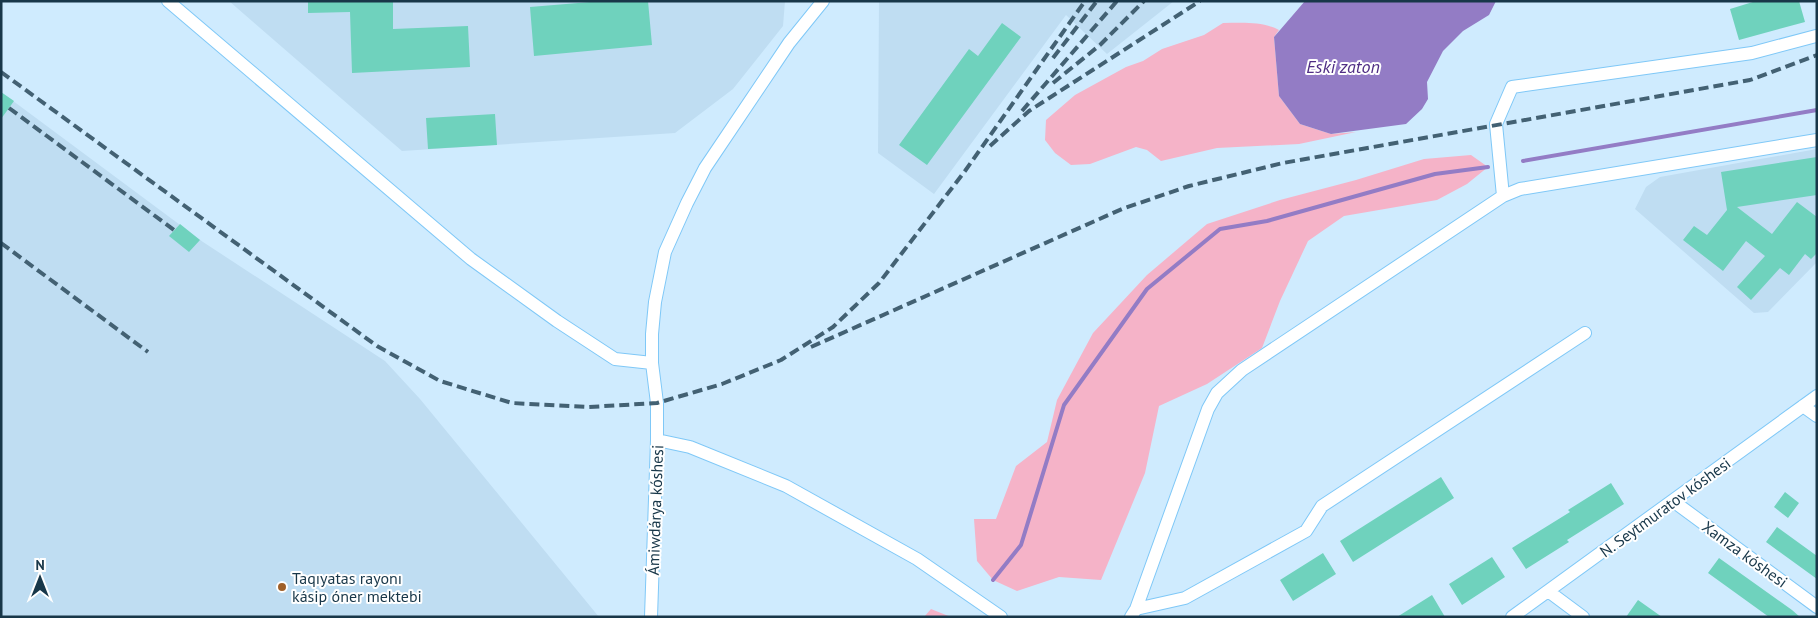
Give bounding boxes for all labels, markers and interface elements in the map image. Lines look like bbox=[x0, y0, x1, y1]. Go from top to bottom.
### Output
water label: Eski zaton bbox=[1306, 55, 1380, 78]
street label: Ámiwdárya kóshesi bbox=[643, 444, 667, 576]
street label: N. Seytmuratov kóshesi bbox=[1596, 453, 1734, 561]
street label: Xamza kóshesi bbox=[1699, 516, 1791, 592]
north arrow bbox=[15, 553, 65, 603]
text: N bbox=[35, 556, 45, 574]
place label: Taqıyatas rayonı kásip óner mektebi bbox=[292, 568, 422, 606]
marker: Taqıyatas rayonı kásip óner mektebi bbox=[276, 581, 288, 593]

